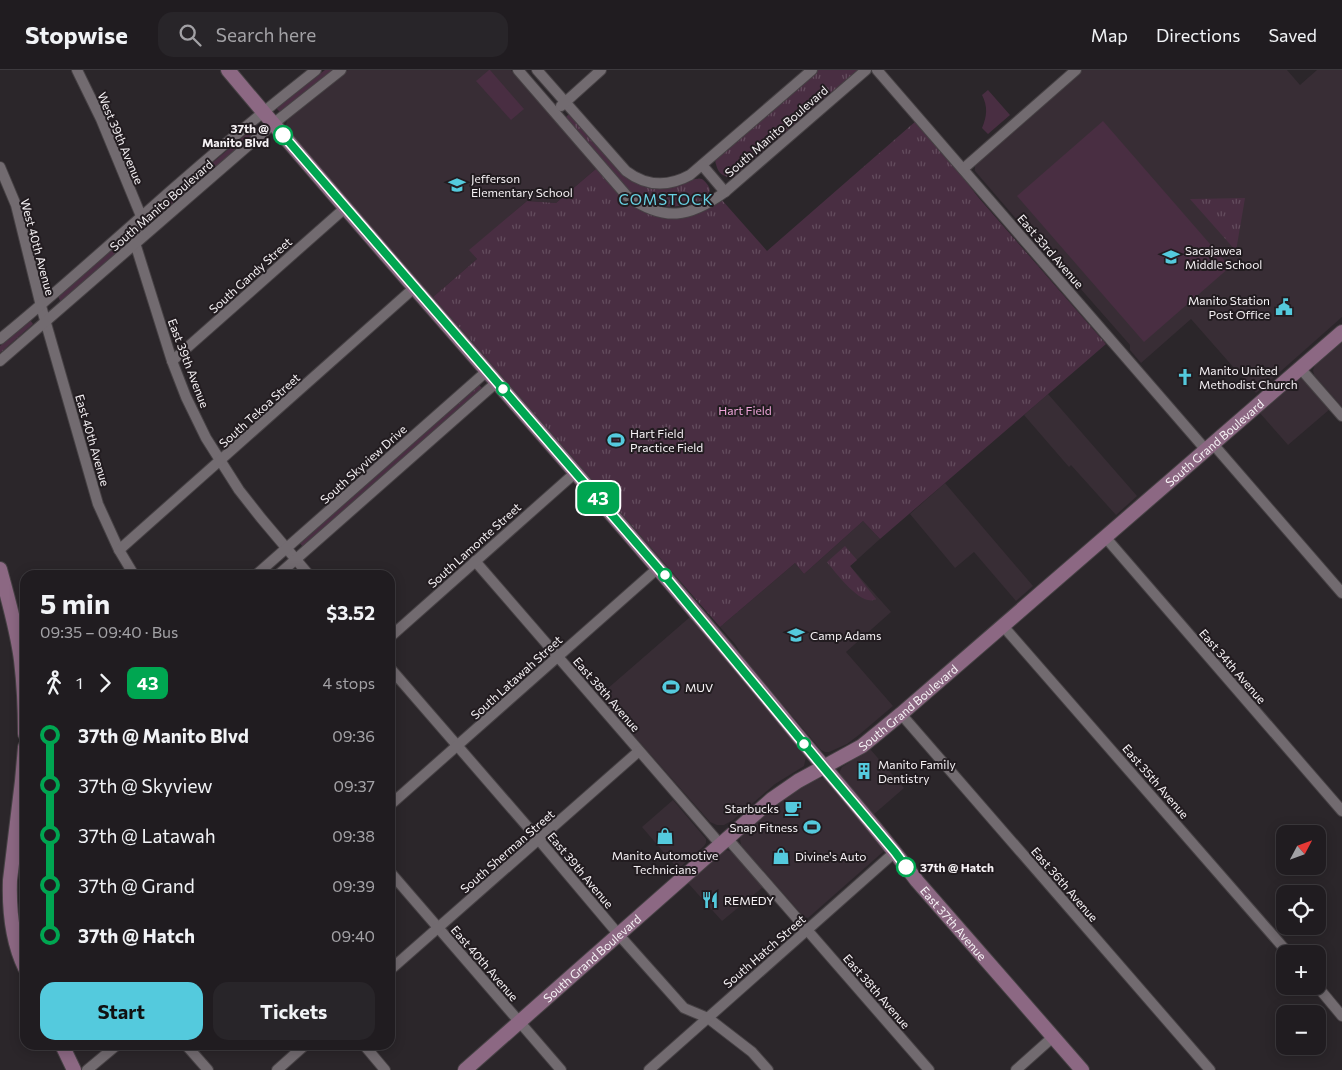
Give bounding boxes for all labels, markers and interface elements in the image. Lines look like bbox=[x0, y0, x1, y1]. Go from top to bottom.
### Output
search box bbox=[158, 12, 508, 57]
text: Stopwise bbox=[25, 20, 128, 49]
icon: search bbox=[176, 21, 204, 49]
text: Search here bbox=[216, 23, 316, 46]
text: Map bbox=[1091, 24, 1128, 46]
text: Directions bbox=[1156, 24, 1240, 46]
text: Saved bbox=[1268, 24, 1317, 46]
street label: South Manito Boulevard bbox=[722, 83, 830, 179]
street label: West 39th Avenue bbox=[95, 90, 147, 186]
place label: 37th @ Manito Blvd bbox=[202, 121, 269, 149]
marker: 37th @ Manito Blvd bbox=[273, 125, 293, 145]
street label: South Manito Boulevard bbox=[107, 157, 215, 253]
place label: Jefferson Elementary School bbox=[471, 171, 573, 199]
school or university icon: Jefferson Elementary School bbox=[447, 175, 467, 195]
district label: COMSTOCK bbox=[619, 190, 713, 208]
street label: West 40th Avenue bbox=[18, 197, 58, 297]
street label: East 33rd Avenue bbox=[1015, 211, 1087, 291]
street label: South Gandy Street bbox=[206, 234, 294, 316]
place label: Sacajawea Middle School bbox=[1185, 243, 1262, 271]
school or university icon: Sacajawea Middle School bbox=[1161, 247, 1181, 267]
place label: Manito Station Post Office bbox=[1188, 293, 1270, 321]
public building icon: Manito Station Post Office bbox=[1274, 297, 1294, 317]
street label: East 39th Avenue bbox=[166, 316, 212, 410]
place label: Manito United Methodist Church bbox=[1199, 363, 1298, 391]
church icon: Manito United Methodist Church bbox=[1175, 367, 1195, 387]
street label: South Tekoa Street bbox=[216, 370, 302, 450]
unlabelled marker bbox=[496, 382, 510, 396]
street label: East 40th Avenue bbox=[73, 392, 113, 488]
street label: South Grand Boulevard bbox=[1162, 396, 1266, 489]
park label: Hart Field bbox=[718, 403, 772, 417]
street label: South Skyview Drive bbox=[317, 422, 409, 506]
place label: Hart Field Practice Field bbox=[630, 426, 703, 454]
sports icon: Hart Field Practice Field bbox=[606, 430, 626, 450]
line badge: 43 bbox=[576, 482, 620, 514]
text: 43 bbox=[587, 487, 609, 509]
street label: South Lamonte Street bbox=[425, 500, 523, 590]
unlabelled marker bbox=[658, 568, 672, 582]
text: 5 min bbox=[40, 586, 110, 620]
text: $3.52 bbox=[326, 601, 375, 624]
text: 09:35 – 09:40 · Bus bbox=[40, 622, 178, 641]
school or university icon: Camp Adams bbox=[786, 625, 806, 645]
street label: East 34th Avenue bbox=[1197, 626, 1269, 706]
place label: Camp Adams bbox=[810, 628, 882, 642]
street label: South Latawah Street bbox=[467, 632, 565, 722]
street label: East 38th Avenue bbox=[571, 654, 643, 734]
street label: South Grand Boulevard bbox=[855, 661, 960, 753]
icon: walk bbox=[40, 669, 68, 697]
icon: forward bbox=[91, 669, 119, 697]
text: 43 bbox=[137, 672, 158, 694]
text: 1 bbox=[76, 673, 83, 692]
text: 4 stops bbox=[323, 673, 375, 692]
sports icon: MUV bbox=[661, 677, 681, 697]
place label: MUV bbox=[685, 680, 713, 694]
text: 37th @ Manito Blvd bbox=[78, 724, 249, 747]
text: 09:36 bbox=[332, 726, 375, 745]
unlabelled marker bbox=[797, 737, 811, 751]
street label: East 35th Avenue bbox=[1120, 741, 1192, 821]
place label: Manito Family Dentistry bbox=[878, 757, 956, 785]
building icon: Manito Family Dentistry bbox=[854, 761, 874, 781]
text: 37th @ Skyview bbox=[78, 774, 212, 797]
text: 09:37 bbox=[334, 776, 375, 795]
cafe icon: Starbucks bbox=[783, 798, 803, 818]
place label: Starbucks bbox=[724, 801, 779, 815]
street label: South Sherman Street bbox=[457, 806, 557, 896]
sports icon: Snap Fitness bbox=[802, 817, 822, 837]
place label: Snap Fitness bbox=[729, 820, 798, 834]
text: 37th @ Latawah bbox=[78, 824, 216, 847]
north arrow bbox=[1276, 825, 1326, 875]
map controls bbox=[1276, 825, 1326, 1055]
text: 09:38 bbox=[332, 826, 375, 845]
shop icon: Manito Automotive Technicians bbox=[655, 826, 675, 846]
street label: East 39th Avenue bbox=[545, 829, 617, 911]
street label: East 36th Avenue bbox=[1029, 844, 1101, 924]
shop icon: Divine's Auto bbox=[771, 846, 791, 866]
place label: Manito Automotive Technicians bbox=[612, 848, 718, 876]
place label: Divine's Auto bbox=[795, 849, 866, 863]
marker: 37th @ Hatch bbox=[896, 857, 916, 877]
place label: 37th @ Hatch bbox=[920, 860, 994, 874]
text: 37th @ Grand bbox=[78, 874, 195, 897]
text: 09:39 bbox=[332, 876, 375, 895]
street label: East 37th Avenue bbox=[918, 883, 990, 963]
button: locate bbox=[1276, 885, 1326, 935]
restaurant icon: REMEDY bbox=[700, 890, 720, 910]
place label: REMEDY bbox=[724, 893, 774, 907]
street label: South Grand Boulevard bbox=[540, 911, 643, 1005]
street label: South Hatch Street bbox=[720, 912, 808, 990]
street label: East 40th Avenue bbox=[448, 922, 522, 1004]
text: 37th @ Hatch bbox=[78, 924, 195, 947]
text: 09:40 bbox=[331, 926, 375, 945]
button: + bbox=[1276, 945, 1326, 995]
street label: East 38th Avenue bbox=[841, 951, 913, 1031]
button: Start bbox=[40, 982, 203, 1040]
button: Tickets bbox=[213, 982, 375, 1040]
button: − bbox=[1276, 1005, 1326, 1055]

